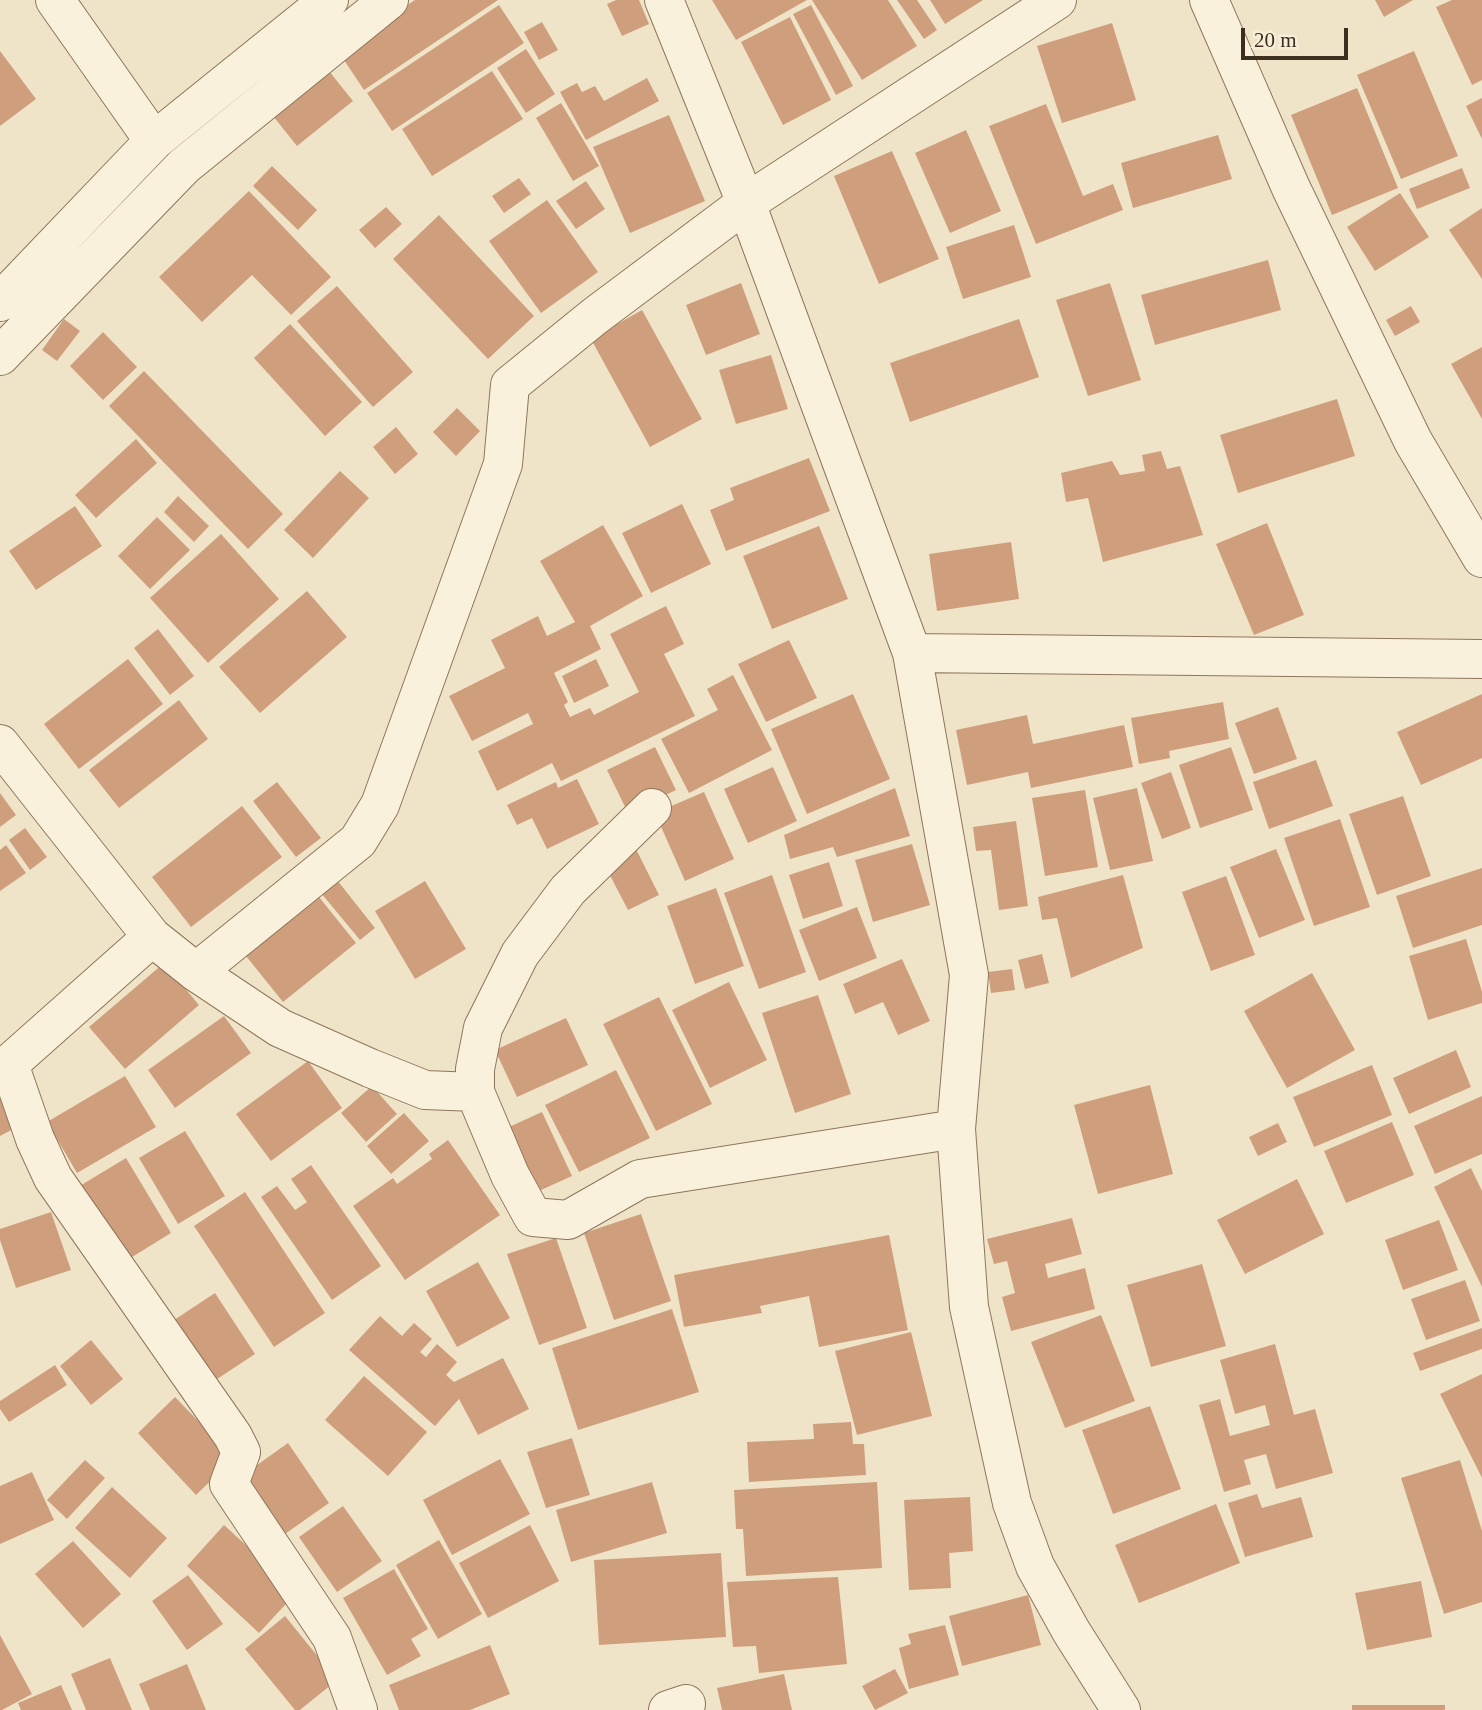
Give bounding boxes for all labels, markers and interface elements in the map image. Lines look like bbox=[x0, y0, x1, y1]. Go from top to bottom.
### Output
scale bar bbox=[1244, 14, 1351, 58]
text: 20 m bbox=[1254, 28, 1297, 52]

